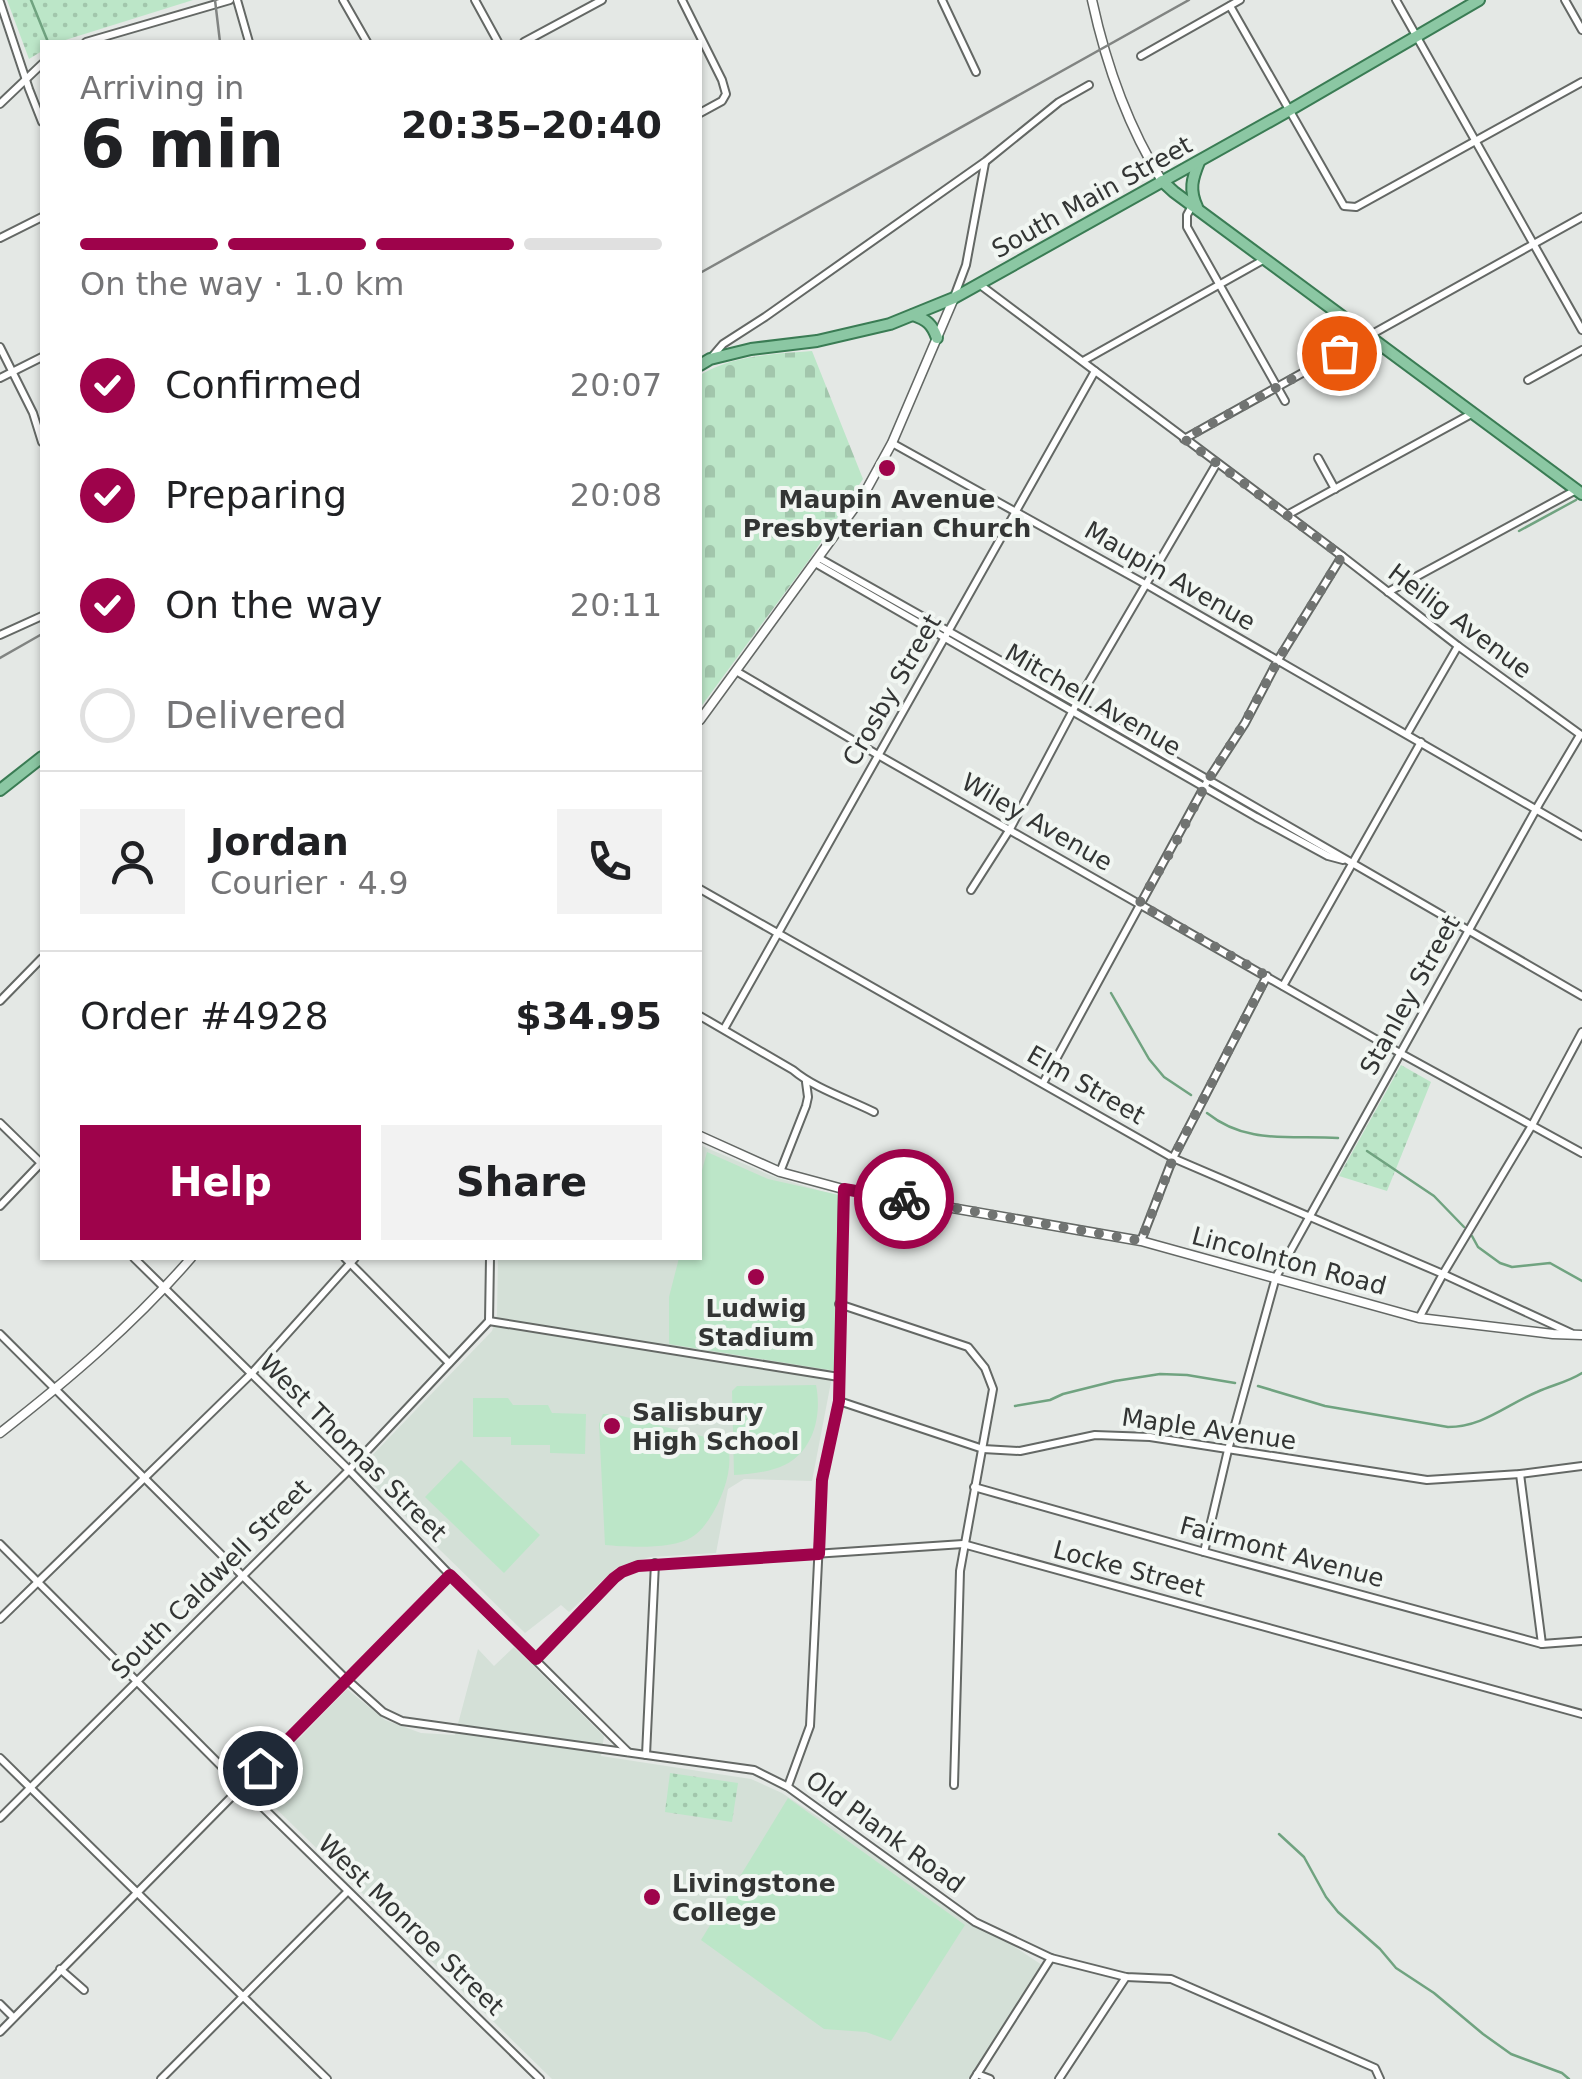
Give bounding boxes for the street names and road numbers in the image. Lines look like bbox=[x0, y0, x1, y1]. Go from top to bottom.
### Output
street label: South Main Street bbox=[987, 130, 1197, 264]
street label: Maupin Avenue bbox=[1080, 515, 1260, 637]
street label: Heilig Avenue bbox=[1383, 558, 1537, 684]
street label: Crosby Street bbox=[837, 609, 947, 771]
street label: Mitchell Avenue bbox=[1000, 638, 1186, 762]
street label: Wiley Avenue bbox=[957, 767, 1117, 877]
street label: Stanley Street bbox=[1354, 910, 1466, 1080]
street label: Elm Street bbox=[1022, 1040, 1150, 1130]
street label: Lincolnton Road bbox=[1189, 1221, 1389, 1301]
street label: West Thomas Street bbox=[253, 1348, 453, 1548]
street label: Maple Avenue bbox=[1120, 1402, 1298, 1456]
street label: South Caldwell Street bbox=[105, 1473, 317, 1685]
street label: Fairmont Avenue bbox=[1177, 1511, 1387, 1593]
street label: Locke Street bbox=[1050, 1535, 1208, 1603]
street label: Old Plank Road bbox=[800, 1765, 970, 1899]
street label: West Monroe Street bbox=[312, 1829, 510, 2021]

